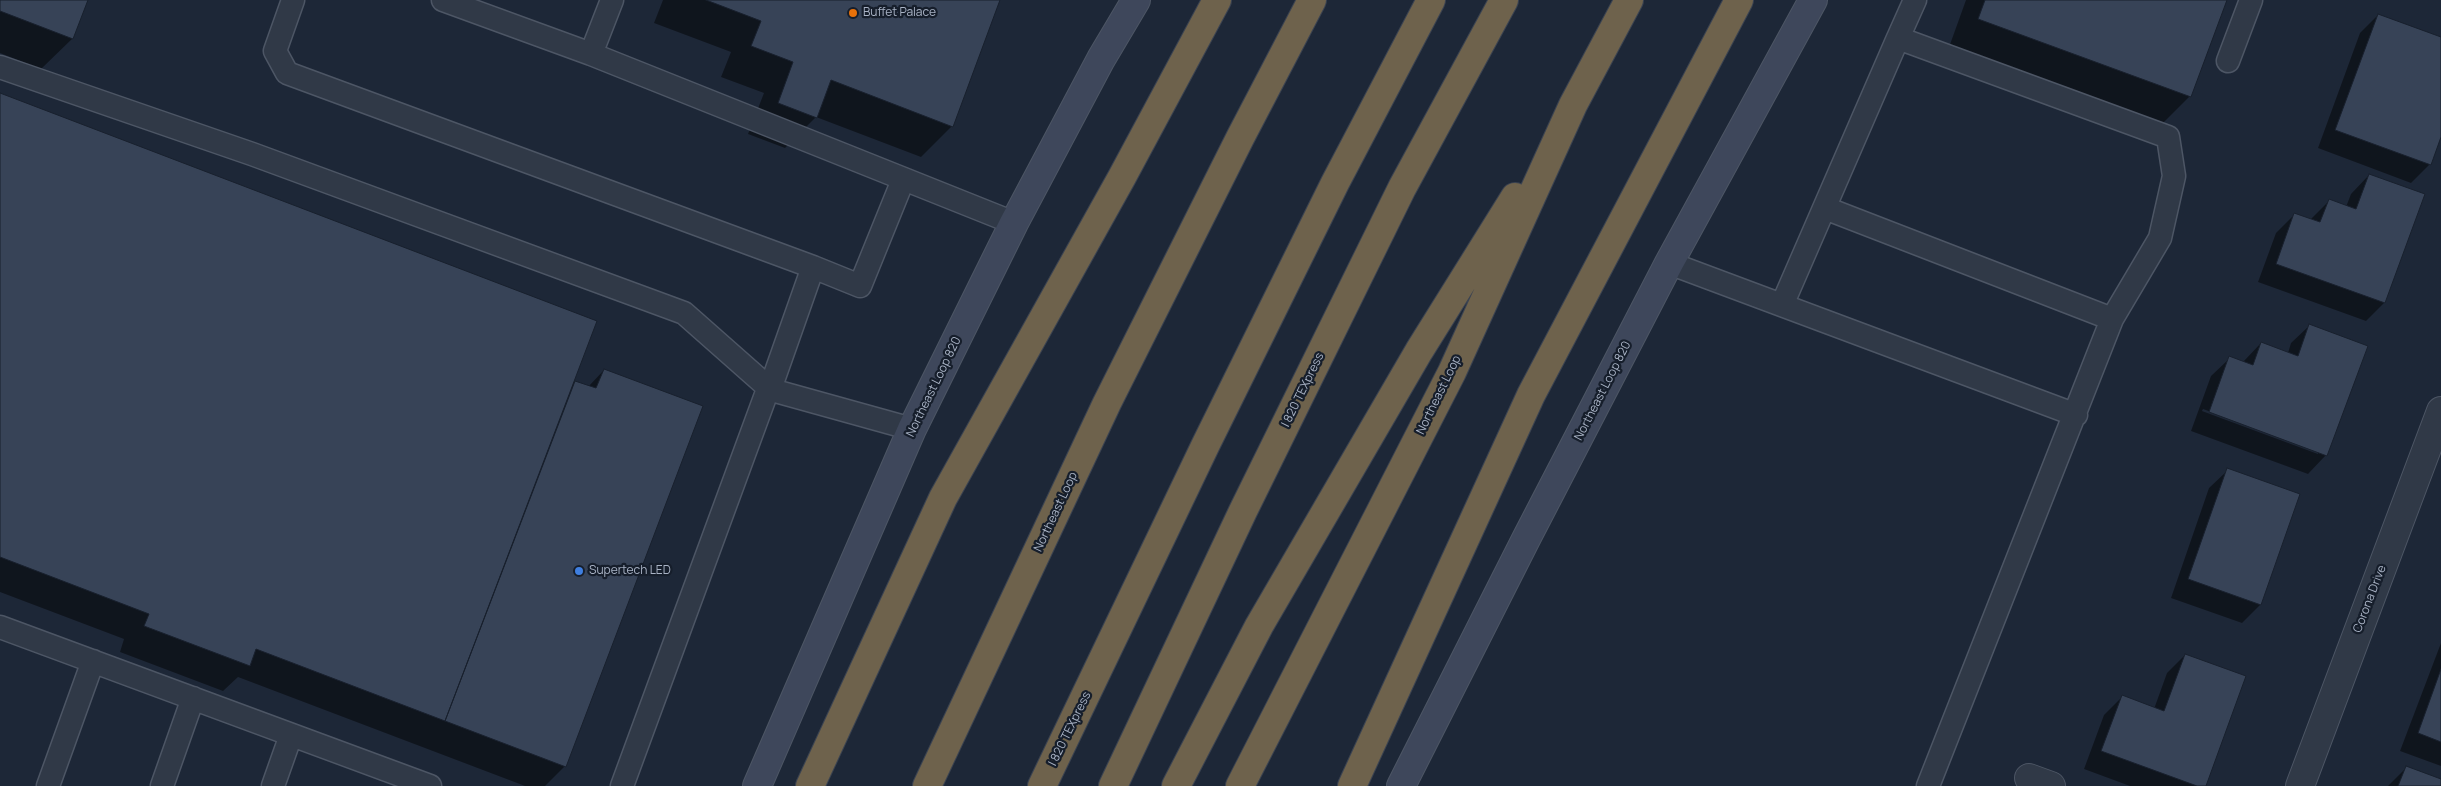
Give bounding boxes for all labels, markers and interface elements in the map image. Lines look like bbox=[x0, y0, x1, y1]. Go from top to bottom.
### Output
place label: Buffet Palace bbox=[863, 6, 936, 20]
marker: Buffet Palace bbox=[847, 7, 859, 19]
street label: Northeast Loop 820 bbox=[904, 335, 964, 439]
street label: Northeast Loop 820 bbox=[1572, 339, 1634, 443]
street label: I 820 TEXpress bbox=[1279, 350, 1327, 430]
street label: Northeast Loop bbox=[1414, 353, 1464, 437]
street label: Northeast Loop bbox=[1031, 470, 1081, 554]
street label: Corona Drive bbox=[2351, 563, 2389, 635]
place label: Supertech LED bbox=[589, 564, 671, 578]
marker: Supertech LED bbox=[573, 565, 585, 577]
street label: I 820 TEXpress bbox=[1046, 689, 1094, 769]

